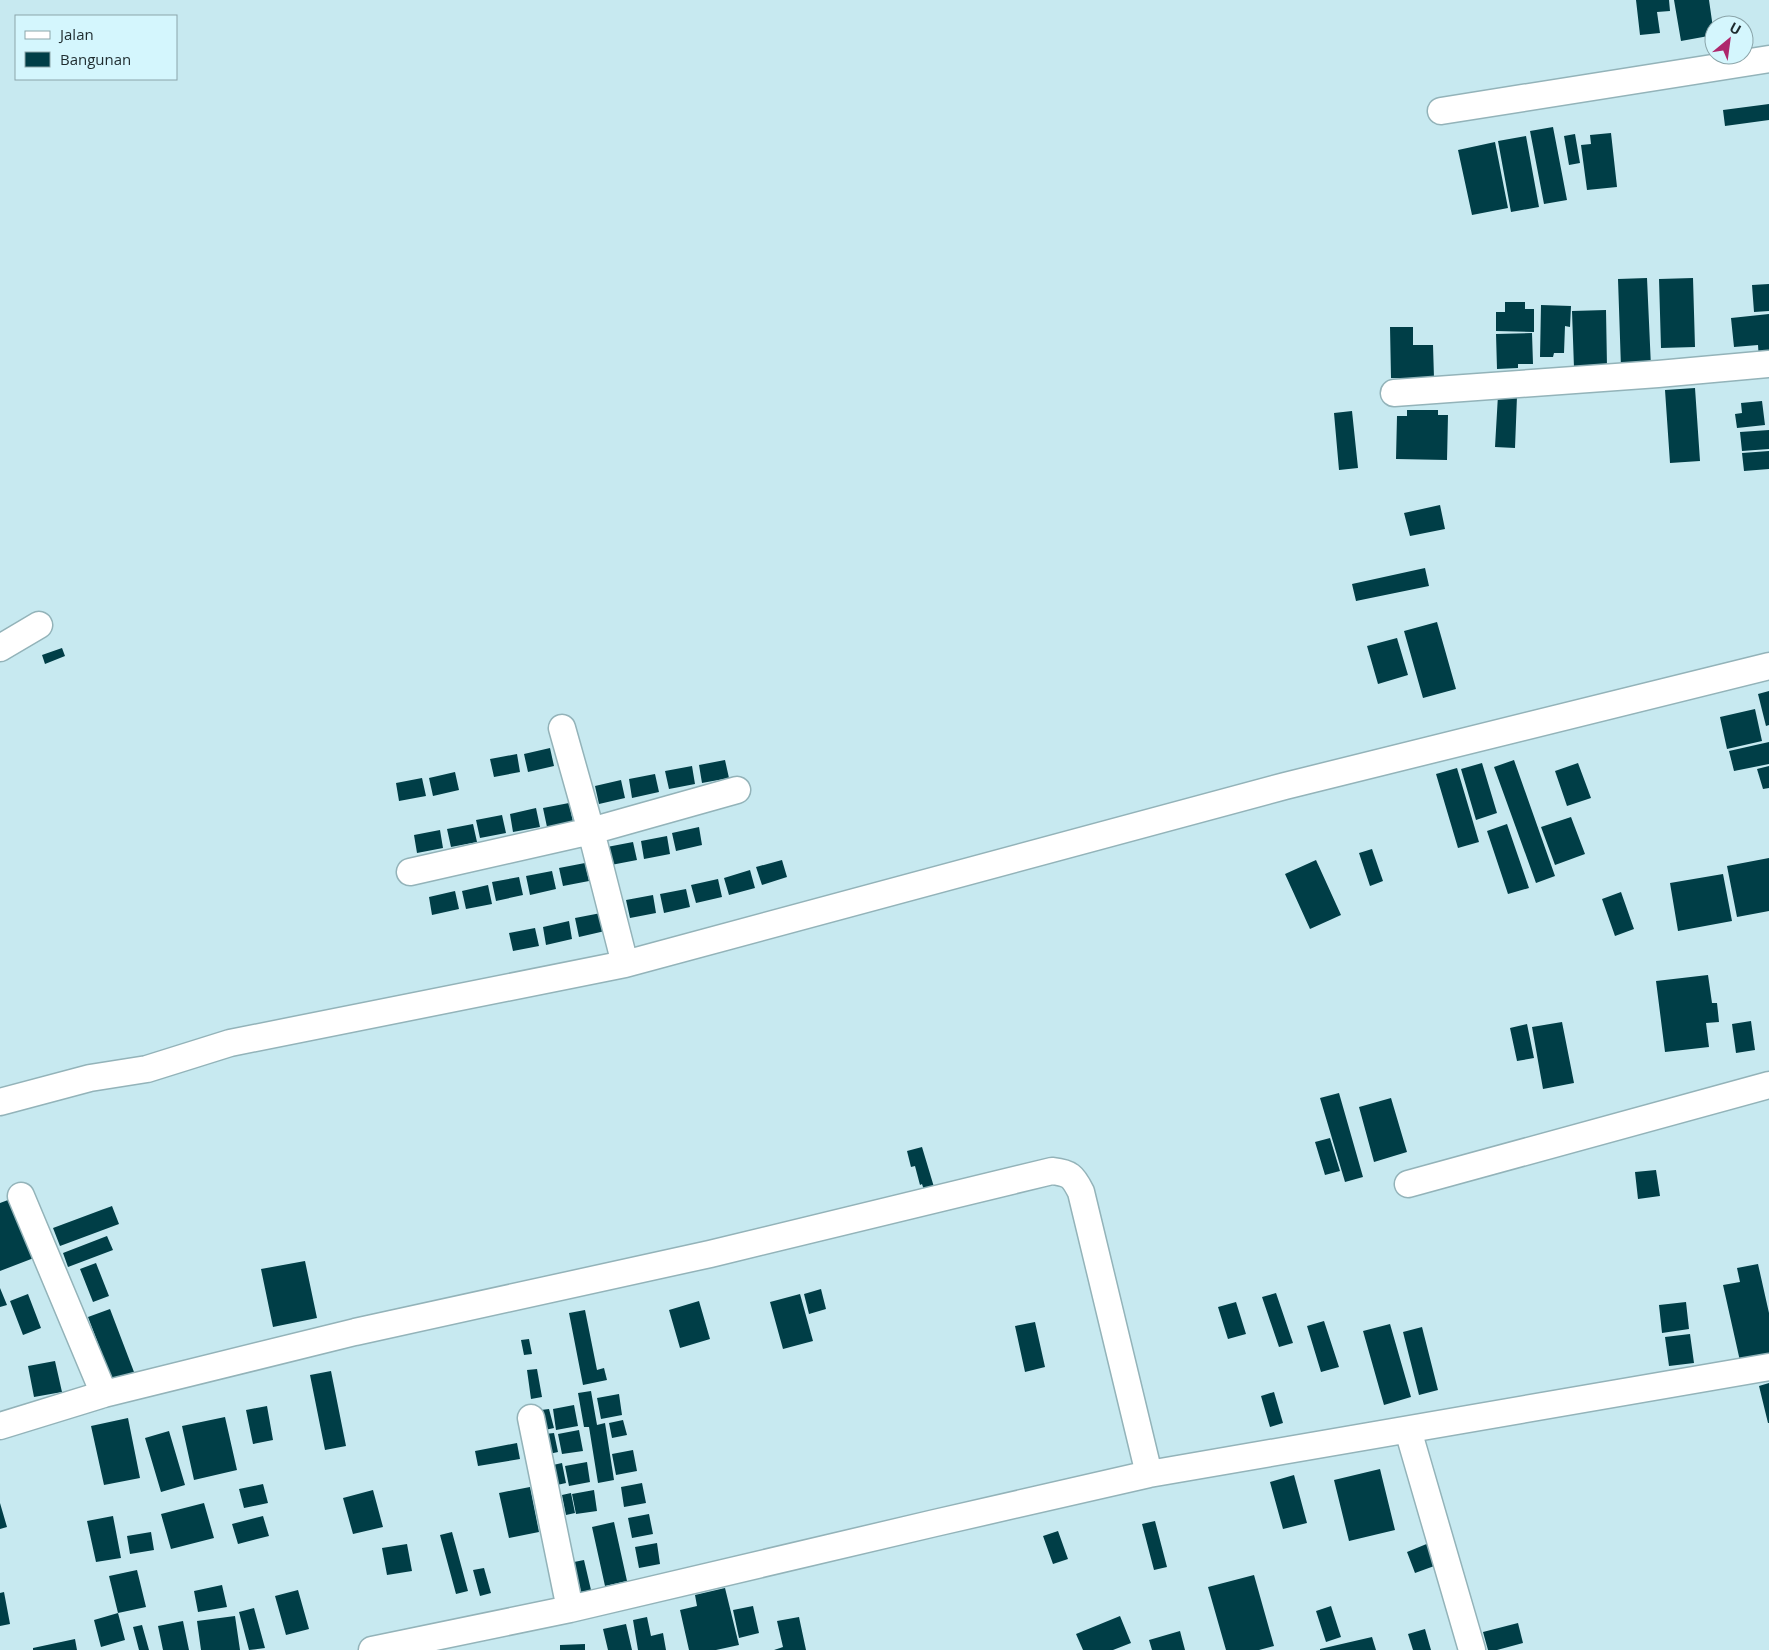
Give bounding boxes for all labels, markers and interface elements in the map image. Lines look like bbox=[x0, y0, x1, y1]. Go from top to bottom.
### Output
legend bbox=[15, 15, 178, 80]
north arrow bbox=[1704, 15, 1754, 65]
text: U bbox=[1726, 17, 1745, 39]
text: Jalan bbox=[58, 24, 94, 44]
text: Bangunan bbox=[60, 49, 131, 69]

